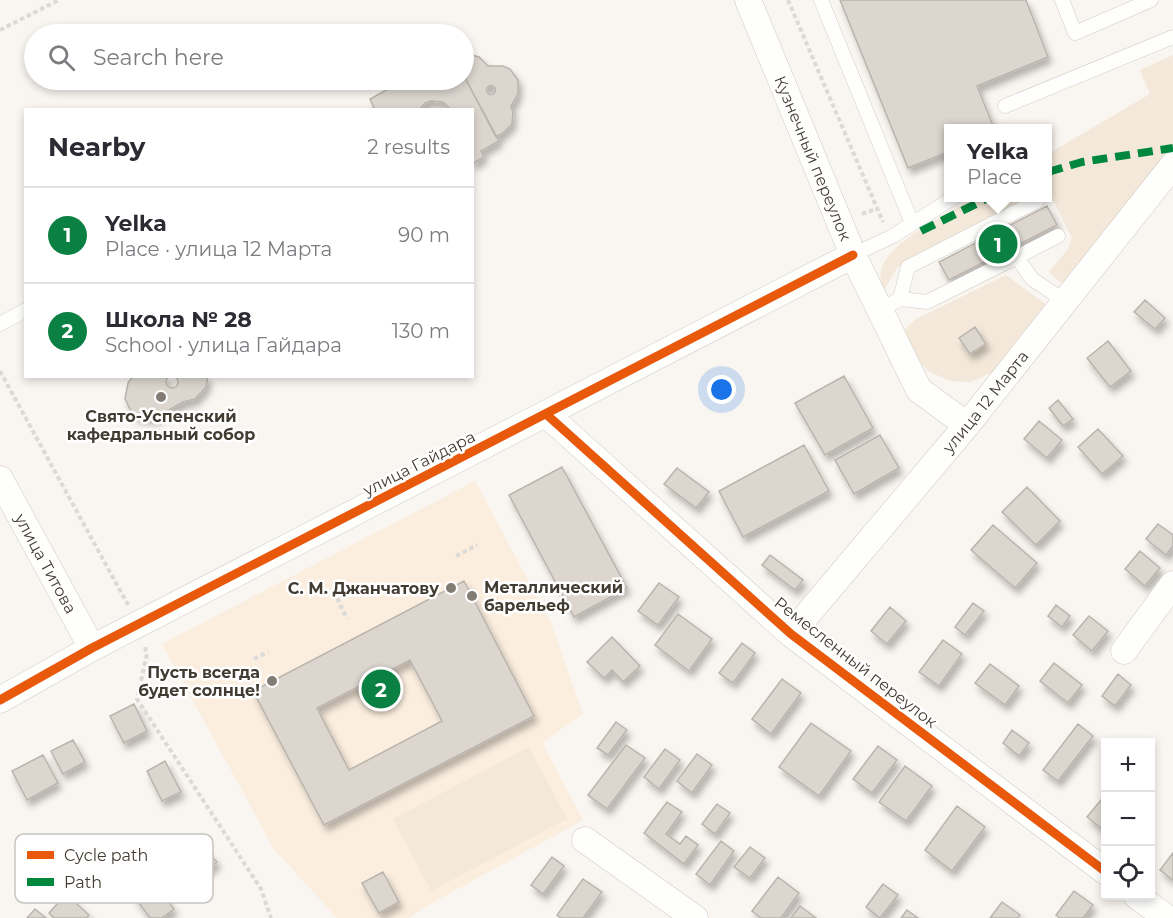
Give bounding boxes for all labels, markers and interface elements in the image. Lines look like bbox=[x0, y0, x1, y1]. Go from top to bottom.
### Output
search box bbox=[24, 24, 474, 90]
icon: search bbox=[45, 41, 78, 74]
text: Search here bbox=[93, 44, 224, 71]
street label: Кузнечный переулок bbox=[770, 73, 855, 244]
popup bbox=[944, 124, 1052, 202]
text: Nearby bbox=[48, 131, 145, 163]
text: 2 results bbox=[367, 135, 450, 159]
text: Yelka bbox=[967, 138, 1029, 165]
text: Place bbox=[967, 165, 1022, 189]
text: Yelka bbox=[105, 210, 167, 237]
pin: 1 bbox=[978, 222, 1018, 266]
text: 1 bbox=[64, 223, 71, 247]
text: 90 m bbox=[398, 223, 450, 247]
text: Place · улица 12 Марта bbox=[105, 237, 332, 261]
text: Школа № 28 bbox=[105, 306, 252, 333]
text: 2 bbox=[62, 319, 73, 343]
text: 130 m bbox=[392, 319, 450, 343]
text: School · улица Гайдара bbox=[105, 333, 342, 357]
street label: улица 12 Марта bbox=[938, 347, 1032, 457]
your location bbox=[707, 375, 736, 404]
marker: Свято-Успенский кафедральный собор bbox=[154, 390, 168, 404]
place label: Свято-Успенский кафедральный собор bbox=[67, 407, 255, 444]
street label: улица Гайдара bbox=[359, 427, 478, 500]
street label: улица Титова bbox=[10, 509, 80, 617]
place label: Металлический барельеф bbox=[484, 578, 623, 615]
place label: С. М. Джанчатову bbox=[288, 579, 439, 598]
marker: С. М. Джанчатову bbox=[444, 581, 458, 595]
marker: Металлический барельеф bbox=[465, 589, 479, 603]
street label: Ремесленный переулок bbox=[771, 593, 941, 732]
place label: Пусть всегда будет солнце! bbox=[138, 663, 260, 700]
pin: 2 bbox=[362, 666, 400, 712]
marker: Пусть всегда будет солнце! bbox=[265, 674, 279, 688]
map controls bbox=[1101, 738, 1155, 900]
button: + bbox=[1101, 738, 1155, 792]
button: − bbox=[1101, 792, 1155, 846]
legend bbox=[15, 834, 213, 903]
text: Cycle path bbox=[64, 846, 148, 865]
button: locate bbox=[1101, 846, 1155, 900]
text: Path bbox=[64, 873, 102, 892]

